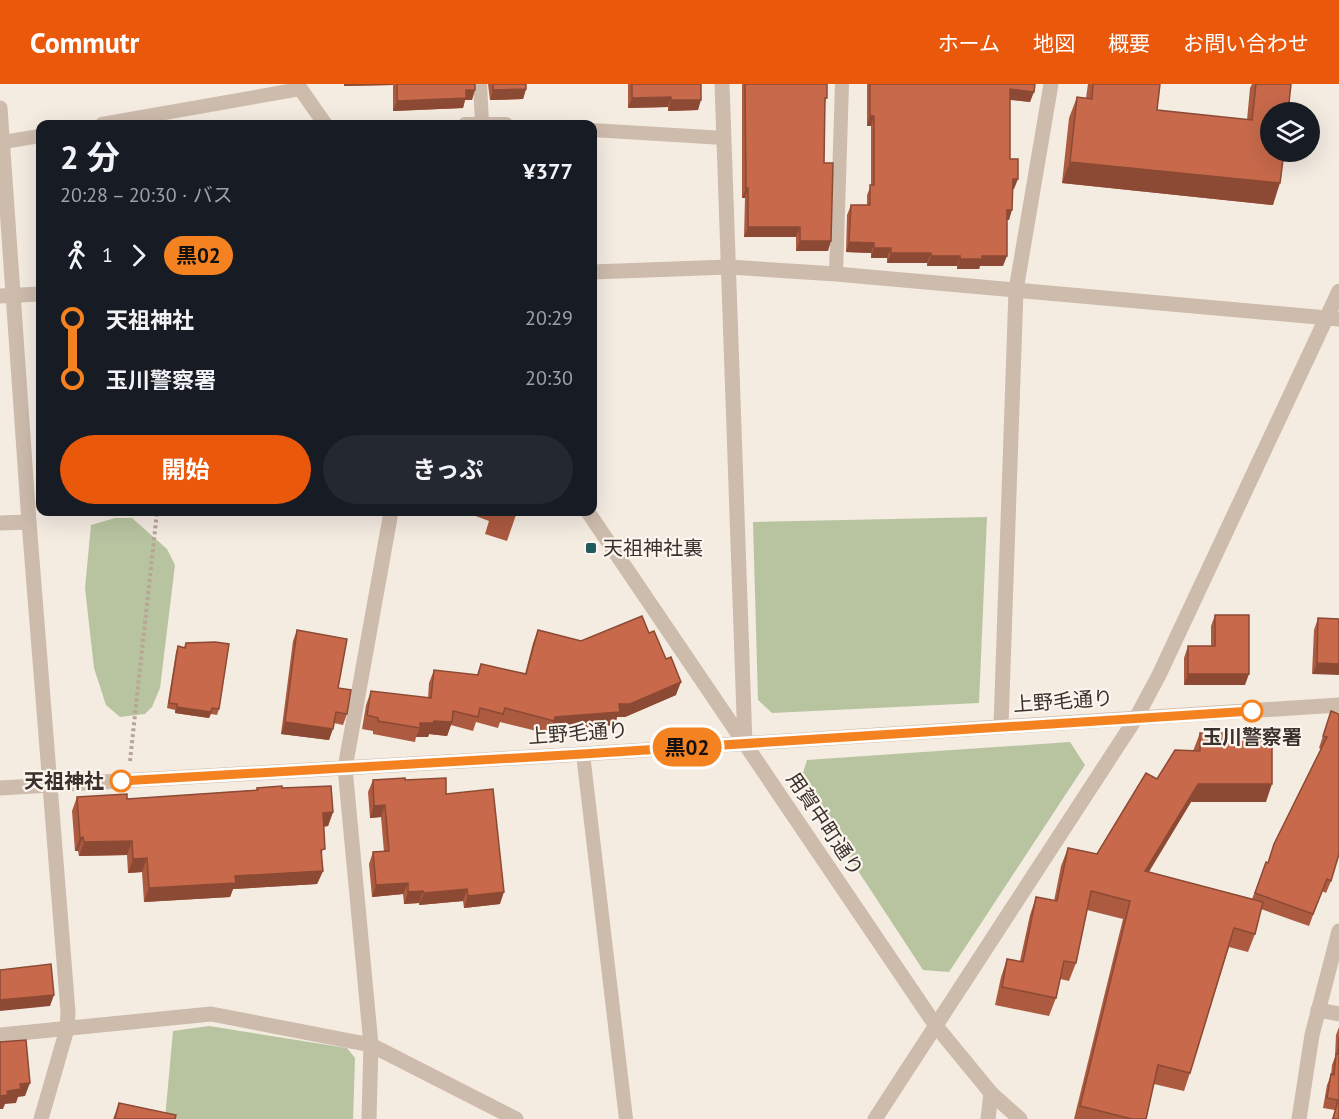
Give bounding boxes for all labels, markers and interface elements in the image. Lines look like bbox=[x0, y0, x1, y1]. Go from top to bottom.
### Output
text: Commutr bbox=[30, 24, 139, 61]
text: ホーム bbox=[938, 30, 1000, 57]
text: 地図 bbox=[1033, 30, 1075, 57]
text: 概要 bbox=[1108, 30, 1150, 57]
text: お問い合わせ bbox=[1183, 30, 1309, 57]
map controls bbox=[1260, 102, 1320, 162]
button: layers bbox=[1260, 102, 1320, 162]
text: 2 分 bbox=[60, 135, 120, 178]
text: ¥377 bbox=[523, 157, 573, 185]
text: 20:28 – 20:30 · バス bbox=[60, 182, 233, 208]
icon: walk bbox=[60, 239, 93, 272]
icon: forward bbox=[122, 239, 155, 272]
text: 1 bbox=[102, 242, 113, 268]
text: 黒02 bbox=[176, 242, 221, 269]
text: 20:29 bbox=[525, 305, 573, 331]
text: 天祖神社 bbox=[106, 306, 194, 334]
text: 20:30 bbox=[525, 365, 573, 391]
text: 玉川警察署 bbox=[106, 366, 216, 394]
button: 開始 bbox=[60, 435, 311, 504]
button: きっぷ bbox=[323, 435, 573, 504]
place label: 天祖神社裏 bbox=[603, 535, 703, 561]
marker: 天祖神社裏 bbox=[584, 541, 598, 555]
street label: 上野毛通り bbox=[1012, 685, 1114, 717]
marker: 玉川警察署 bbox=[1241, 700, 1263, 722]
street label: 上野毛通り bbox=[527, 717, 629, 749]
place label: 玉川警察署 bbox=[1202, 724, 1302, 750]
line badge: 黒02 bbox=[652, 728, 722, 766]
text: 黒02 bbox=[665, 734, 709, 761]
street label: 用賀中町通り bbox=[781, 767, 869, 881]
place label: 天祖神社 bbox=[24, 768, 104, 794]
marker: 天祖神社 bbox=[110, 770, 132, 792]

